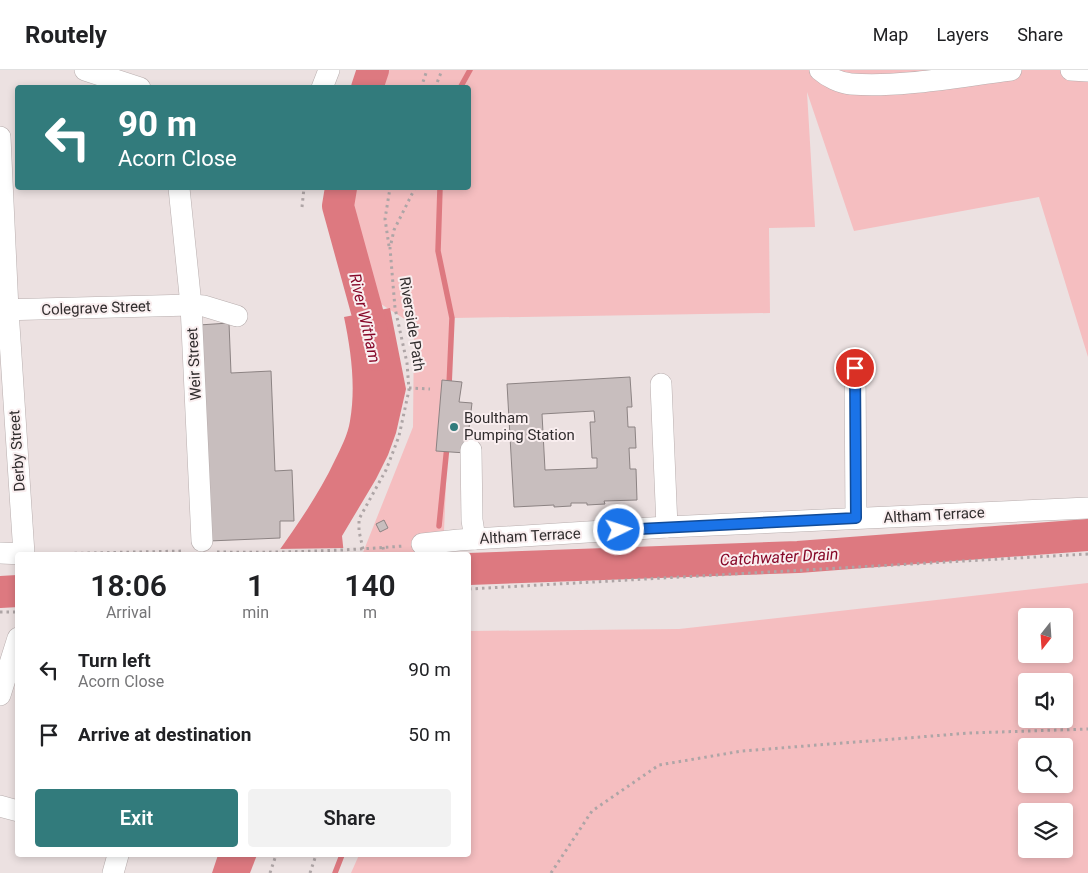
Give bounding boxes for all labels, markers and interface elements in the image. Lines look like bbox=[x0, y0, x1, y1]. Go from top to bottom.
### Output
text: Routely bbox=[25, 21, 107, 49]
text: Map bbox=[873, 24, 908, 45]
text: Layers bbox=[936, 24, 989, 45]
text: Share bbox=[1017, 24, 1063, 45]
text: 90 m bbox=[118, 104, 197, 145]
icon: left bbox=[35, 105, 100, 170]
text: Acorn Close bbox=[118, 146, 237, 171]
water label: River Witham bbox=[345, 271, 385, 365]
street label: Riverside Path bbox=[396, 276, 428, 372]
street label: Colegrave Street bbox=[41, 297, 151, 319]
street label: Weir Street bbox=[183, 327, 205, 401]
pin bbox=[834, 347, 876, 389]
icon: arrive bbox=[841, 354, 869, 382]
place label: Boultham Pumping Station bbox=[464, 409, 575, 444]
street label: Derby Street bbox=[5, 410, 29, 492]
marker: Boultham Pumping Station bbox=[448, 421, 460, 433]
position arrow bbox=[592, 503, 644, 555]
street label: Altham Terrace bbox=[883, 503, 985, 527]
street label: Altham Terrace bbox=[479, 524, 581, 548]
water label: Catchwater Drain bbox=[719, 544, 839, 570]
text: 18:06 bbox=[90, 568, 167, 603]
text: 1 bbox=[247, 568, 264, 603]
text: 140 bbox=[344, 568, 396, 603]
text: Arrival bbox=[106, 603, 151, 622]
text: min bbox=[242, 603, 269, 622]
text: m bbox=[363, 603, 377, 622]
north arrow bbox=[1018, 608, 1072, 662]
map controls bbox=[1018, 608, 1073, 858]
text: Turn left bbox=[78, 649, 151, 672]
icon: left bbox=[35, 656, 63, 684]
text: 90 m bbox=[408, 658, 451, 681]
text: Acorn Close bbox=[78, 672, 164, 691]
button: sound bbox=[1018, 673, 1073, 728]
icon: arrive bbox=[35, 721, 63, 749]
text: Arrive at destination bbox=[78, 723, 251, 746]
text: 50 m bbox=[408, 723, 451, 746]
button: search bbox=[1018, 738, 1073, 793]
button: Exit bbox=[35, 789, 238, 847]
button: Share bbox=[248, 789, 451, 847]
button: layers bbox=[1018, 803, 1073, 858]

